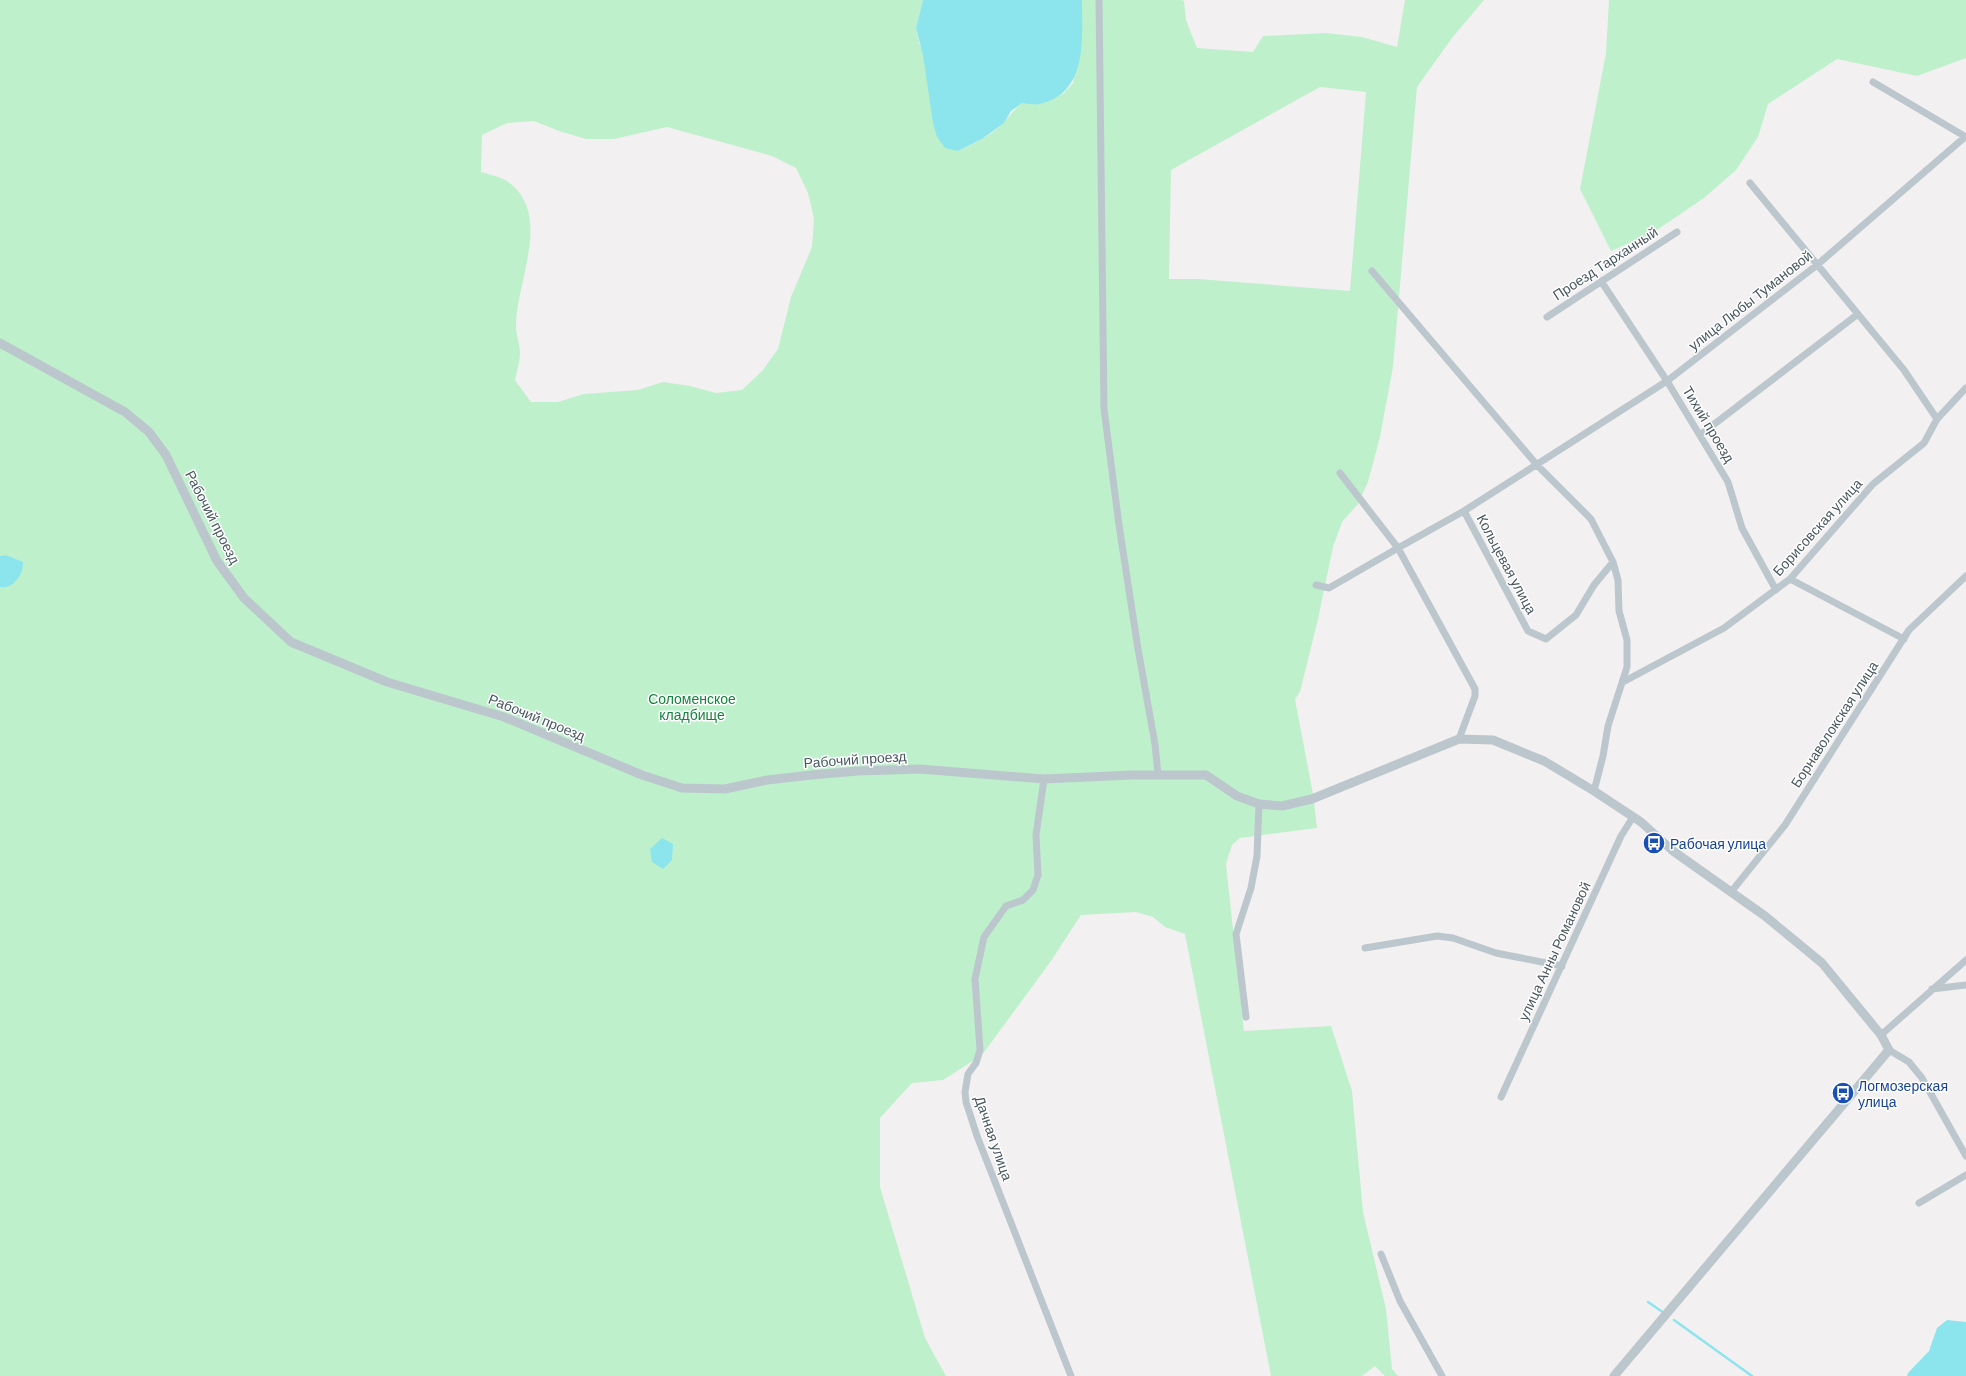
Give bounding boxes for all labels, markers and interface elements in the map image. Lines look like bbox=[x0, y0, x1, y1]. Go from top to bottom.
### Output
street label: Проезд Тарханный bbox=[1549, 223, 1661, 303]
street label: улица Любы Тумановой bbox=[1685, 246, 1815, 354]
street label: Тихий проезд bbox=[1680, 383, 1738, 465]
street label: Рабочий проезд bbox=[182, 467, 244, 567]
street label: Борисовская улица bbox=[1769, 475, 1865, 579]
street label: Кольцевая улица bbox=[1474, 511, 1541, 617]
street label: Борнаволокская улица bbox=[1787, 657, 1881, 790]
street label: Рабочий проезд bbox=[486, 690, 588, 744]
park label: Соломенское кладбище bbox=[648, 690, 736, 723]
street label: Рабочий проезд bbox=[803, 747, 907, 771]
bus stop icon: Рабочая улица bbox=[1641, 830, 1667, 856]
place label: Рабочая улица bbox=[1670, 835, 1766, 852]
street label: улица Анны Романовой bbox=[1514, 879, 1594, 1023]
place label: Логмозерская улица bbox=[1858, 1077, 1948, 1110]
bus stop icon: Логмозерская улица bbox=[1830, 1080, 1856, 1106]
street label: Дачная улица bbox=[972, 1093, 1017, 1183]

